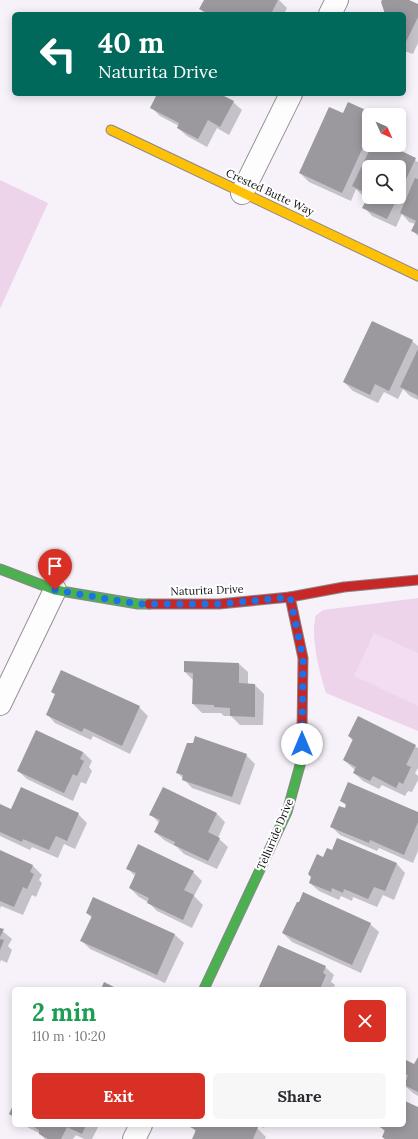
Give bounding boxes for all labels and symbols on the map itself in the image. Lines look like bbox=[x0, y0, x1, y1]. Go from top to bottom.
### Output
north arrow bbox=[362, 108, 406, 152]
street label: Crested Butte Way bbox=[224, 165, 317, 219]
pin bbox=[38, 549, 72, 590]
street label: Naturita Drive bbox=[170, 582, 244, 598]
position arrow bbox=[281, 723, 323, 765]
street label: Telluride Drive bbox=[254, 796, 296, 872]

